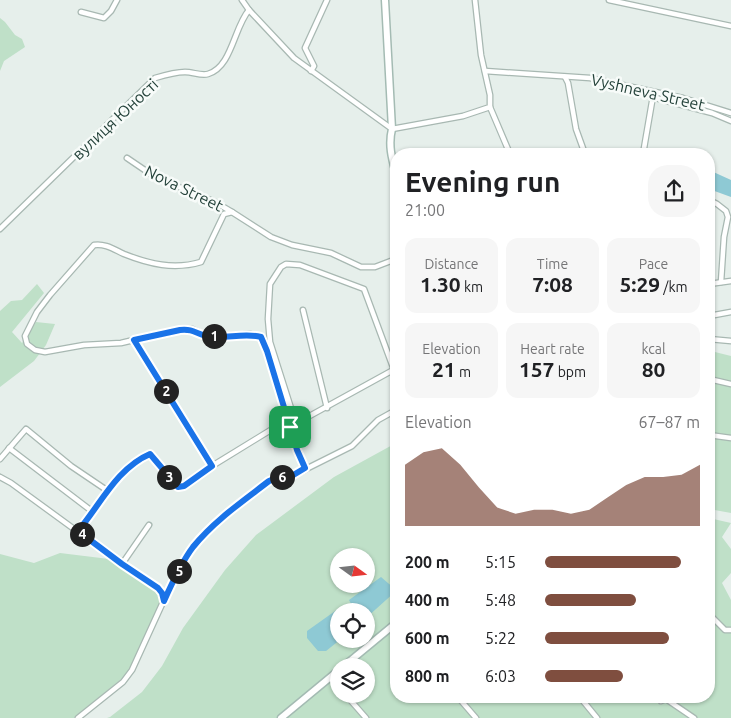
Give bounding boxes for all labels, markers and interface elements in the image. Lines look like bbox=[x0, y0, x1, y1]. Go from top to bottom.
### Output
street label: Vyshneva Street bbox=[589, 70, 707, 114]
street label: вулиця Юності bbox=[69, 75, 161, 163]
street label: Nova Street bbox=[142, 161, 227, 215]
button: share bbox=[648, 165, 700, 217]
text: Evening run bbox=[405, 166, 560, 197]
text: 21:00 bbox=[405, 201, 445, 219]
text: Distance bbox=[424, 256, 479, 272]
text: Time bbox=[537, 256, 568, 272]
text: Pace bbox=[639, 256, 668, 272]
text: 1.30 bbox=[420, 272, 461, 296]
text: 7:08 bbox=[532, 272, 573, 296]
text: 5:29 bbox=[619, 272, 660, 296]
text: km bbox=[461, 279, 483, 295]
text: /km bbox=[660, 279, 688, 295]
pin: 1 bbox=[202, 324, 226, 348]
text: 1 bbox=[211, 328, 218, 344]
text: Elevation bbox=[422, 341, 481, 357]
text: Heart rate bbox=[520, 341, 585, 357]
text: kcal bbox=[641, 341, 666, 357]
text: 21 bbox=[432, 357, 456, 381]
text: 157 bbox=[519, 357, 554, 381]
text: 80 bbox=[642, 357, 665, 381]
text: m bbox=[456, 364, 471, 380]
text: bpm bbox=[554, 364, 586, 380]
pin: 2 bbox=[154, 378, 178, 404]
text: 2 bbox=[163, 383, 170, 399]
pin bbox=[269, 406, 311, 448]
icon: arrive bbox=[276, 413, 304, 441]
text: Elevation bbox=[405, 413, 472, 431]
text: 67–87 m bbox=[638, 413, 700, 431]
pin: 3 bbox=[156, 464, 182, 490]
pin: 6 bbox=[270, 464, 294, 490]
text: 3 bbox=[166, 469, 173, 485]
text: 6 bbox=[279, 469, 286, 485]
pin: 4 bbox=[70, 522, 94, 546]
text: 4 bbox=[79, 526, 86, 542]
north arrow bbox=[330, 548, 375, 592]
map controls bbox=[330, 548, 375, 703]
text: 200 m bbox=[405, 553, 450, 571]
text: 5:15 bbox=[485, 553, 516, 571]
pin: 5 bbox=[166, 558, 192, 584]
text: 5 bbox=[176, 563, 183, 579]
text: 400 m bbox=[405, 591, 450, 609]
text: 5:48 bbox=[485, 591, 516, 609]
button: locate bbox=[330, 603, 375, 648]
text: 600 m bbox=[405, 629, 450, 647]
text: 5:22 bbox=[485, 629, 516, 647]
button: layers bbox=[330, 658, 375, 703]
text: 800 m bbox=[405, 667, 450, 685]
text: 6:03 bbox=[485, 667, 516, 685]

